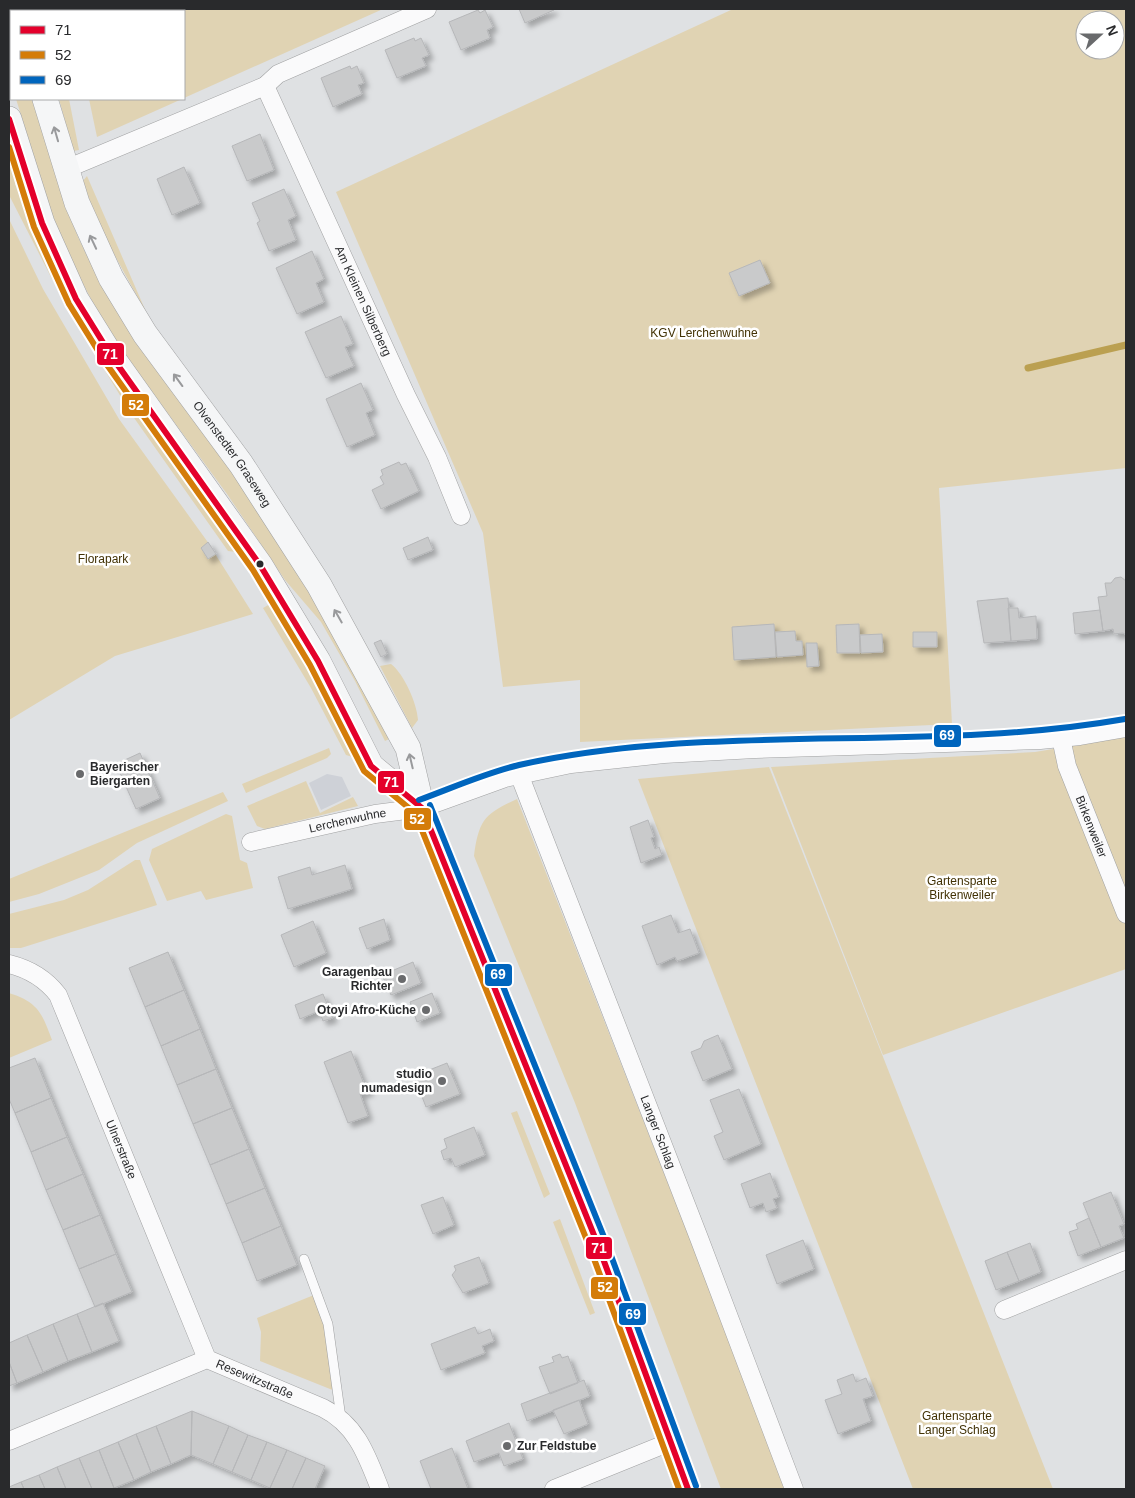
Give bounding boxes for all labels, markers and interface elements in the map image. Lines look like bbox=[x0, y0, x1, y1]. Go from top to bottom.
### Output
legend bbox=[10, 10, 185, 100]
north arrow bbox=[1075, 10, 1125, 60]
text: 71 bbox=[55, 21, 72, 38]
text: N bbox=[1103, 23, 1121, 38]
text: 52 bbox=[55, 46, 72, 63]
text: 69 bbox=[55, 71, 72, 88]
one-way arrow bbox=[50, 126, 60, 142]
one-way arrow bbox=[88, 235, 98, 250]
street label: Am Kleinen Silberberg bbox=[332, 244, 394, 358]
park label: KGV Lerchenwuhne bbox=[650, 326, 758, 340]
line badge: 71 bbox=[96, 342, 125, 366]
text: 71 bbox=[102, 346, 118, 362]
one-way arrow bbox=[173, 373, 183, 387]
line badge: 52 bbox=[121, 393, 150, 417]
text: 52 bbox=[128, 397, 144, 413]
street label: Olvenstedter Graseweg bbox=[190, 398, 274, 510]
park label: Florapark bbox=[78, 552, 129, 566]
unlabelled marker bbox=[255, 559, 265, 569]
one-way arrow bbox=[332, 610, 342, 624]
line badge: 69 bbox=[933, 724, 962, 748]
text: 69 bbox=[939, 727, 955, 743]
one-way arrow bbox=[406, 753, 415, 769]
place label: Bayerischer Biergarten bbox=[90, 760, 159, 788]
marker: Bayerischer Biergarten bbox=[74, 768, 86, 780]
line badge: 71 bbox=[377, 770, 405, 794]
text: 71 bbox=[383, 774, 399, 790]
street label: Birkenweiler bbox=[1073, 794, 1110, 860]
street label: Lerchenwuhne bbox=[308, 806, 387, 836]
line badge: 52 bbox=[403, 807, 432, 831]
text: 52 bbox=[409, 811, 425, 827]
park label: Gartensparte Birkenweiler bbox=[927, 874, 997, 902]
line badge: 69 bbox=[484, 963, 513, 987]
place label: Garagenbau Richter bbox=[322, 965, 392, 993]
text: 69 bbox=[490, 966, 506, 982]
marker: Garagenbau Richter bbox=[396, 973, 408, 985]
place label: Otoyi Afro-Küche bbox=[317, 1003, 416, 1017]
marker: Otoyi Afro-Küche bbox=[420, 1004, 432, 1016]
place label: studio numadesign bbox=[361, 1067, 432, 1095]
marker: studio numadesign bbox=[436, 1075, 448, 1087]
street label: Langer Schlag bbox=[637, 1093, 678, 1171]
street label: Ulnerstraße bbox=[103, 1118, 140, 1181]
line badge: 71 bbox=[585, 1236, 613, 1260]
text: 71 bbox=[591, 1240, 607, 1256]
line badge: 52 bbox=[590, 1276, 619, 1300]
text: 52 bbox=[597, 1279, 613, 1295]
line badge: 69 bbox=[618, 1302, 647, 1326]
text: 69 bbox=[625, 1306, 641, 1322]
street label: Resewitzstraße bbox=[214, 1357, 296, 1402]
park label: Gartensparte Langer Schlag bbox=[918, 1409, 996, 1437]
place label: Zur Feldstube bbox=[517, 1439, 597, 1453]
marker: Zur Feldstube bbox=[501, 1440, 513, 1452]

